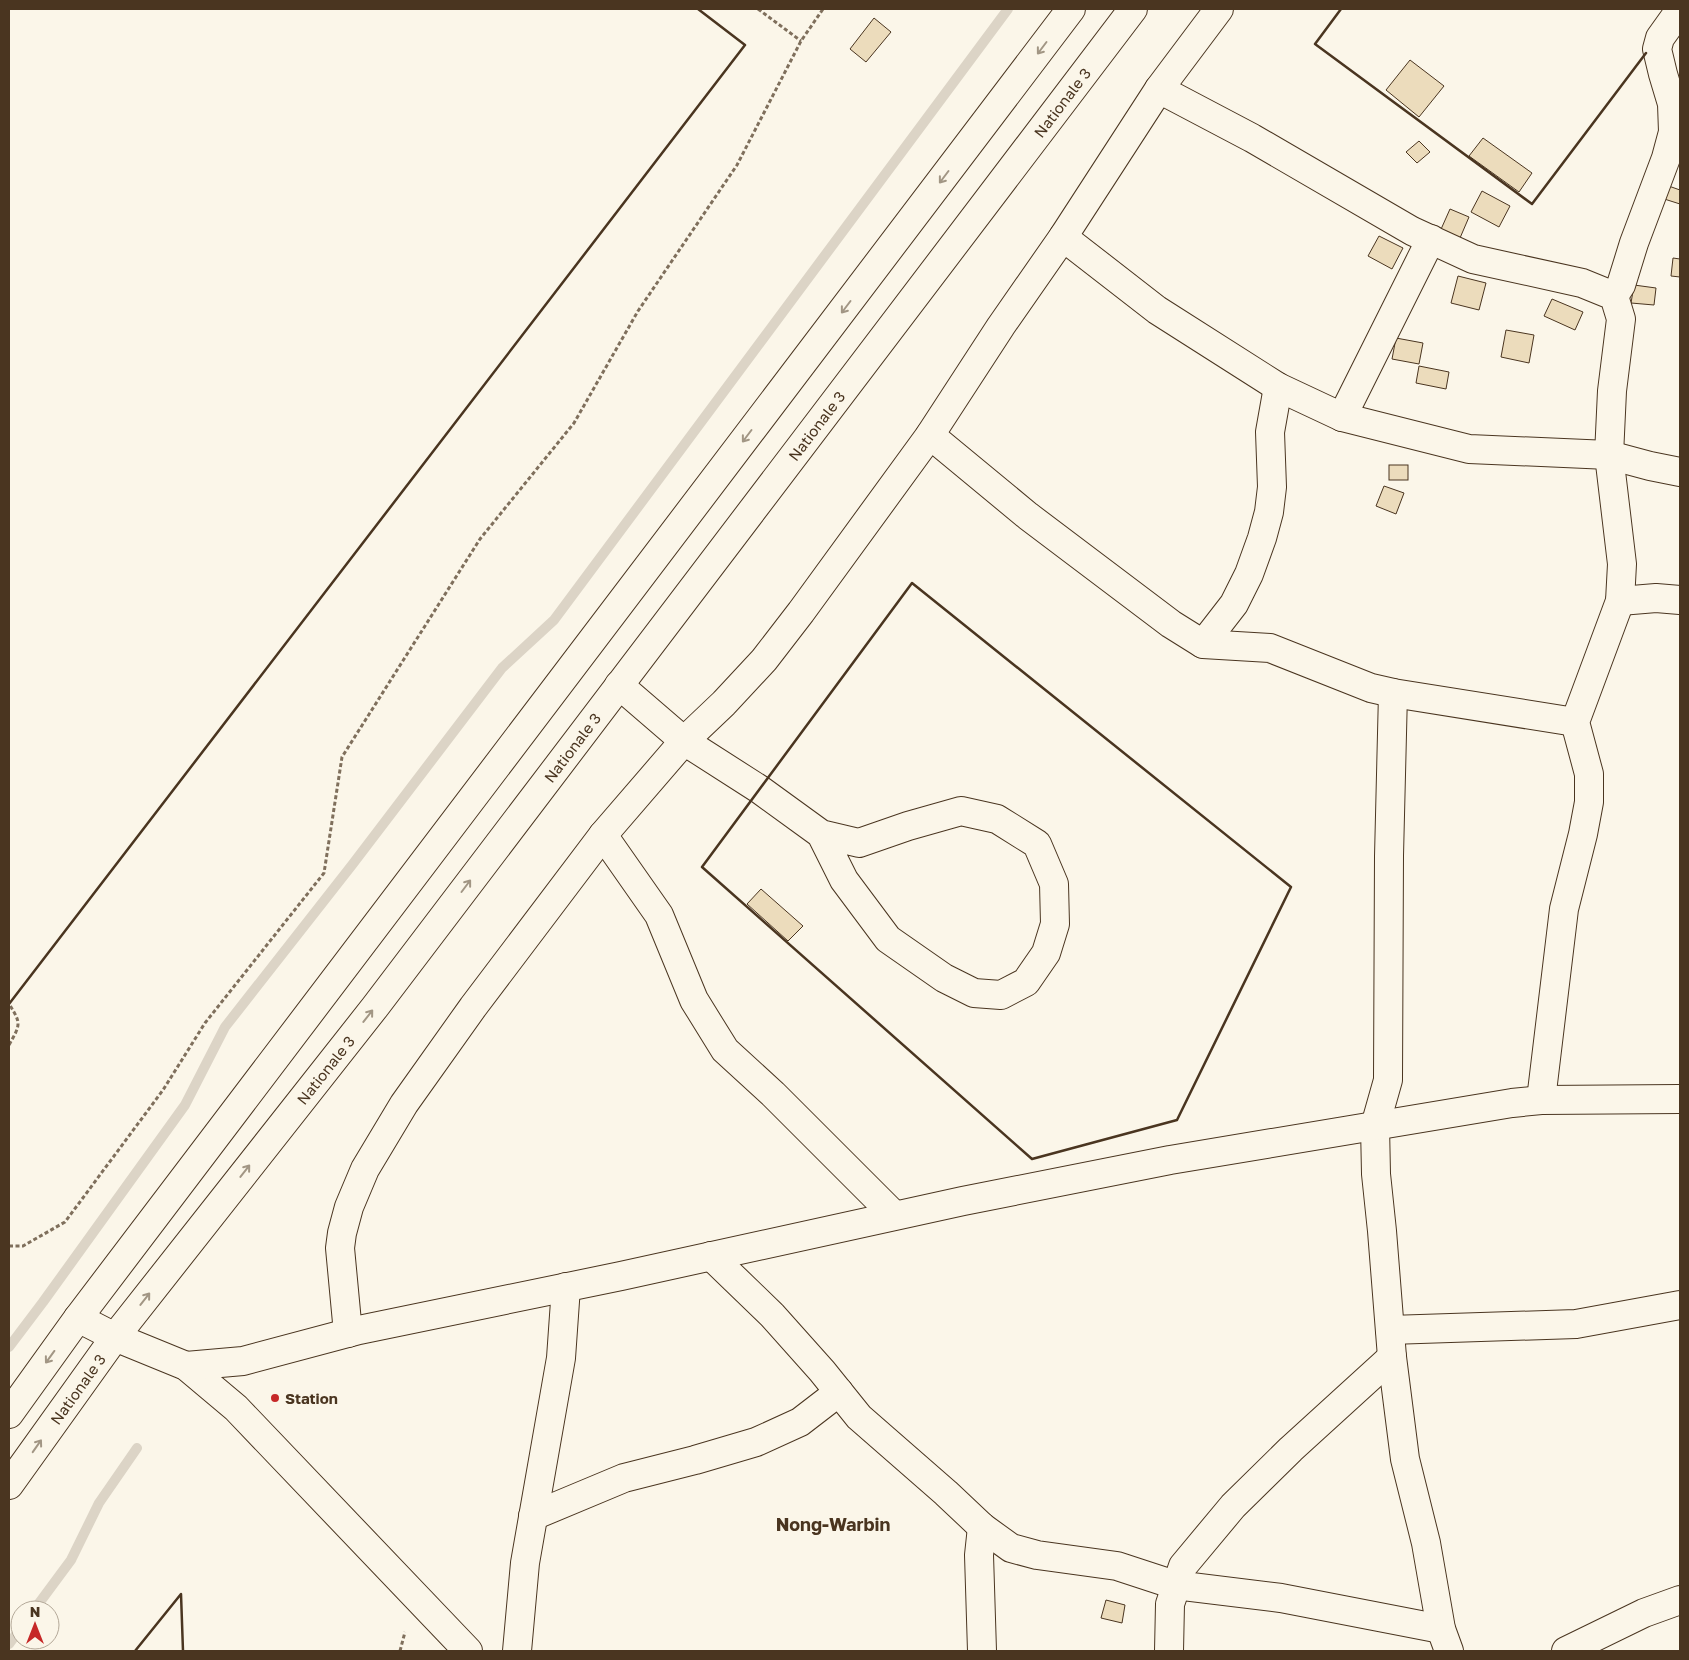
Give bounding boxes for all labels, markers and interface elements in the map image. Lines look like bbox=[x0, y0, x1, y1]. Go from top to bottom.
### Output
one-way arrow bbox=[1037, 41, 1047, 55]
street label: Nationale 3 bbox=[1030, 64, 1094, 141]
one-way arrow bbox=[938, 170, 949, 183]
one-way arrow bbox=[840, 300, 851, 313]
street label: Nationale 3 bbox=[784, 388, 849, 464]
one-way arrow bbox=[742, 429, 753, 442]
street label: Nationale 3 bbox=[540, 709, 604, 786]
one-way arrow bbox=[461, 879, 471, 893]
one-way arrow bbox=[362, 1010, 373, 1023]
street label: Nationale 3 bbox=[293, 1032, 358, 1108]
one-way arrow bbox=[240, 1165, 251, 1178]
one-way arrow bbox=[139, 1292, 150, 1305]
one-way arrow bbox=[45, 1350, 55, 1364]
street label: Nationale 3 bbox=[46, 1350, 109, 1428]
place label: Station bbox=[285, 1389, 338, 1407]
marker: Station bbox=[269, 1392, 281, 1404]
one-way arrow bbox=[32, 1439, 42, 1453]
district label: Nong-Warbin bbox=[776, 1513, 890, 1535]
north arrow bbox=[10, 1600, 60, 1650]
text: N bbox=[30, 1603, 40, 1620]

